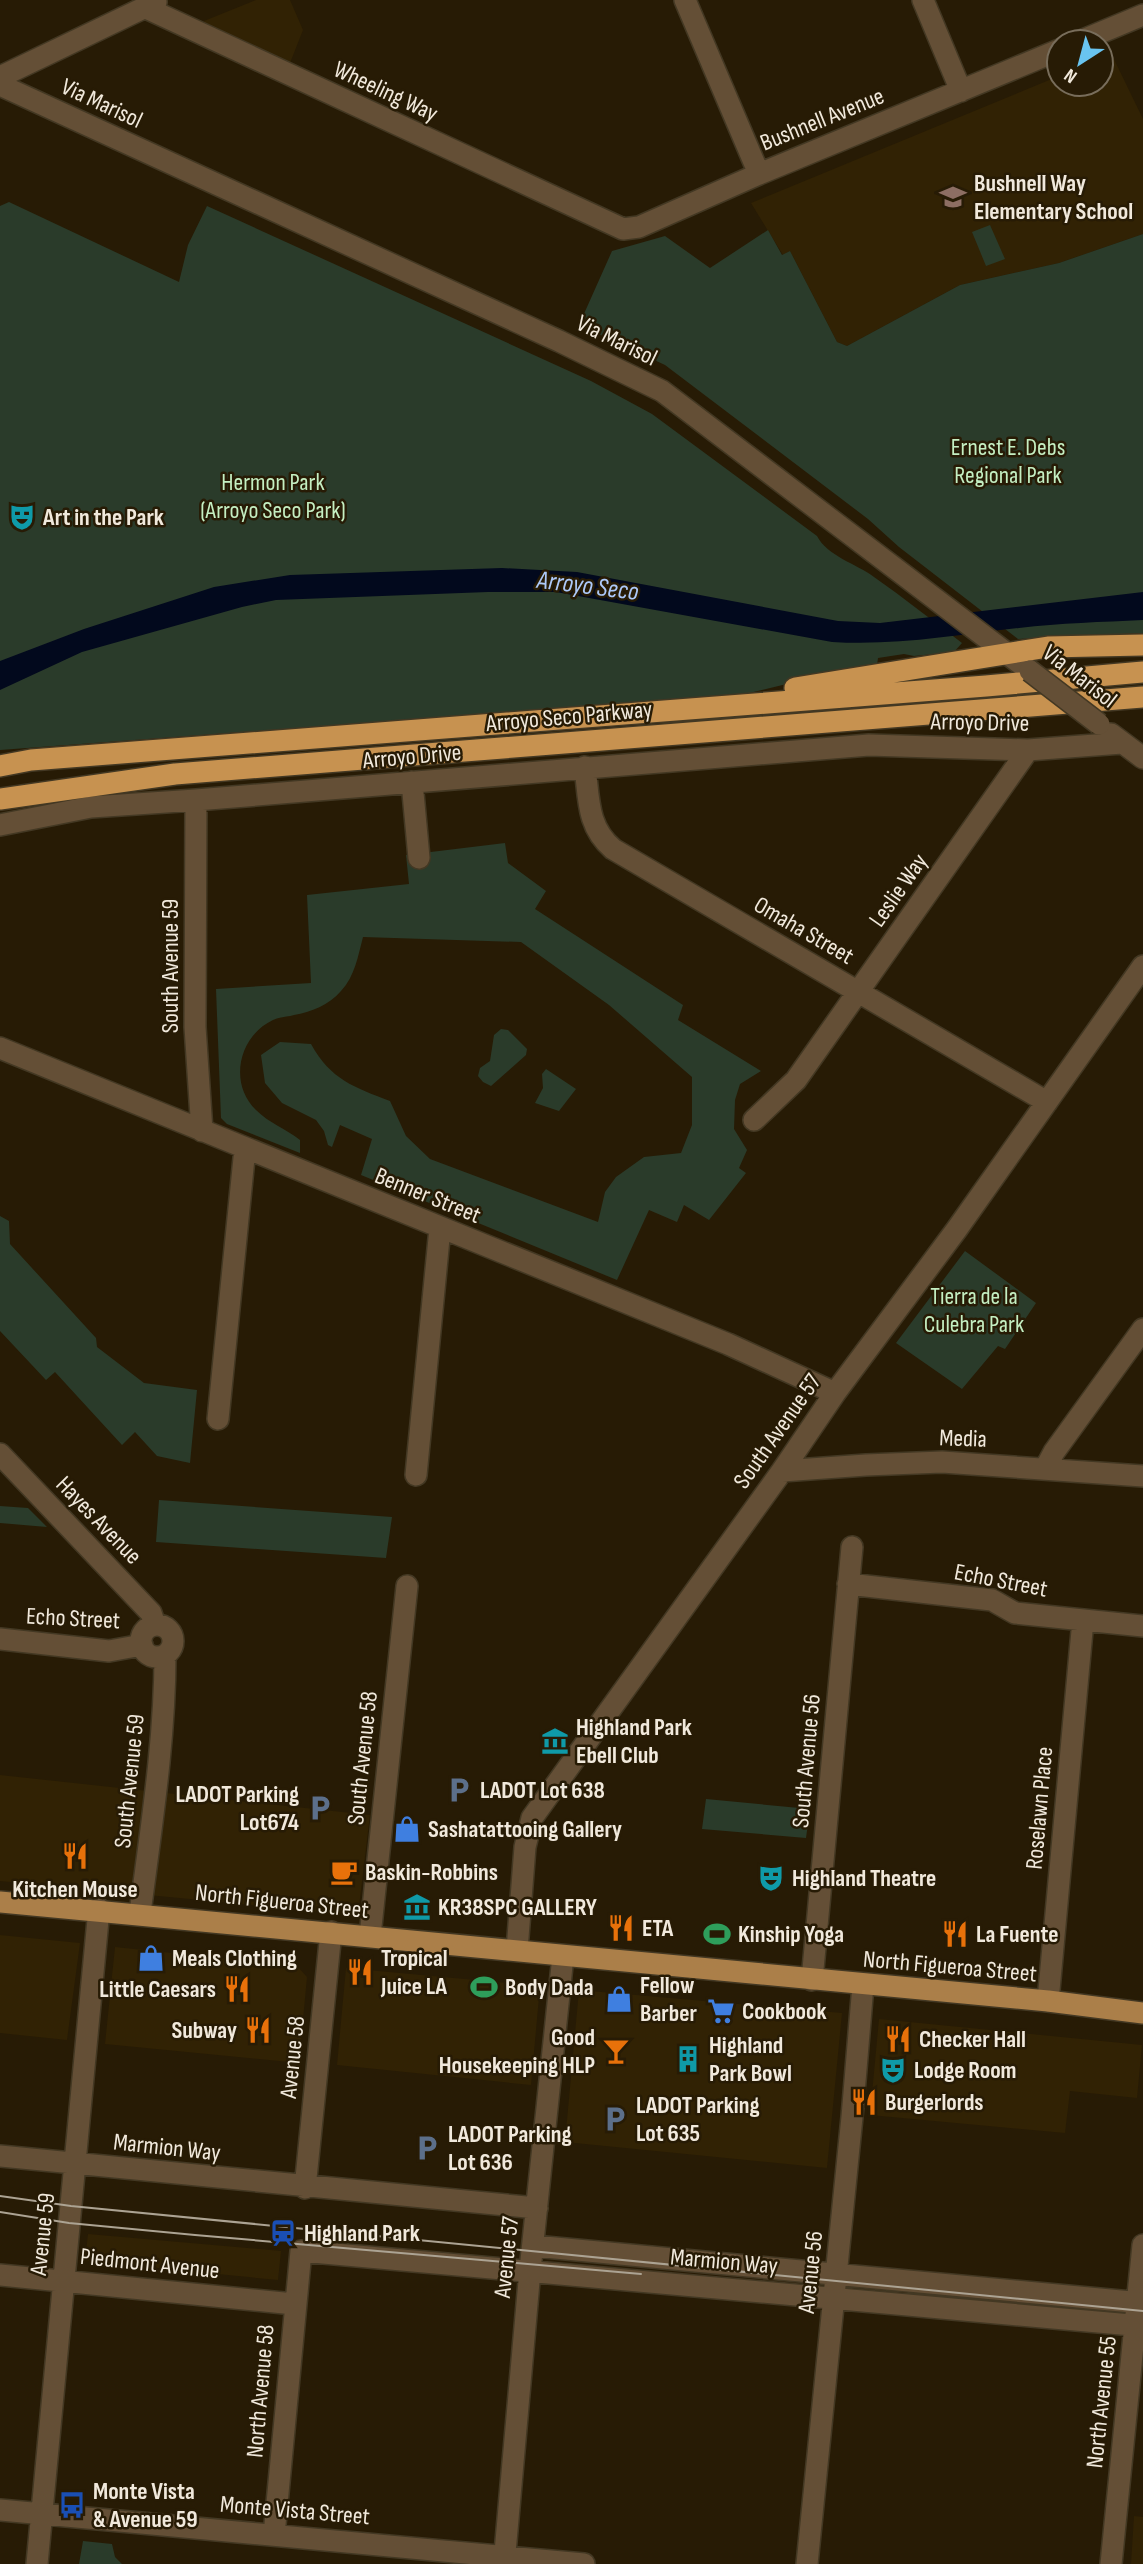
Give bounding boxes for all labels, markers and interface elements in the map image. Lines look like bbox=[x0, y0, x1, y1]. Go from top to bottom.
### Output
north arrow bbox=[1045, 28, 1115, 98]
street label: Wheeling Way bbox=[329, 55, 442, 128]
text: N bbox=[1060, 63, 1082, 88]
street label: Via Marisol bbox=[57, 72, 147, 135]
street label: Bushnell Avenue bbox=[756, 81, 888, 157]
place label: Bushnell Way Elementary School bbox=[974, 169, 1133, 226]
school or university icon: Bushnell Way Elementary School bbox=[938, 182, 968, 212]
street label: Via Marisol bbox=[572, 309, 662, 372]
park label: Ernest E. Debs Regional Park bbox=[951, 433, 1065, 490]
park label: Hermon Park (Arroyo Seco Park) bbox=[200, 468, 346, 525]
theatre icon: Art in the Park bbox=[7, 502, 37, 532]
place label: Art in the Park bbox=[42, 503, 164, 532]
water label: Arroyo Seco bbox=[534, 565, 641, 608]
street label: Via Marisol bbox=[1037, 638, 1123, 714]
street label: Arroyo Seco Parkway bbox=[484, 695, 653, 738]
street label: Arroyo Drive bbox=[929, 707, 1030, 738]
street label: Arroyo Drive bbox=[361, 738, 462, 775]
street label: Leslie Way bbox=[863, 848, 934, 933]
street label: Omaha Street bbox=[749, 890, 859, 971]
street label: South Avenue 59 bbox=[156, 899, 185, 1033]
street label: Benner Street bbox=[371, 1161, 485, 1230]
park label: Tierra de la Culebra Park bbox=[924, 1282, 1024, 1339]
street label: South Avenue 57 bbox=[727, 1368, 828, 1494]
street label: Media bbox=[939, 1423, 987, 1454]
street label: Hayes Avenue bbox=[50, 1470, 148, 1570]
street label: Echo Street bbox=[952, 1557, 1050, 1604]
street label: Echo Street bbox=[25, 1602, 121, 1635]
street label: South Avenue 58 bbox=[341, 1690, 384, 1826]
street label: South Avenue 56 bbox=[786, 1693, 827, 1829]
street label: South Avenue 59 bbox=[108, 1713, 151, 1849]
place label: Highland Park Ebell Club bbox=[576, 1713, 692, 1770]
museum icon: Highland Park Ebell Club bbox=[540, 1726, 570, 1756]
street label: Roselawn Place bbox=[1020, 1745, 1059, 1871]
parking icon: LADOT Lot 638 bbox=[444, 1775, 474, 1805]
place label: LADOT Lot 638 bbox=[480, 1776, 605, 1805]
place label: LADOT Parking Lot674 bbox=[175, 1780, 299, 1837]
parking icon: LADOT Parking Lot674 bbox=[305, 1793, 335, 1823]
shop icon: Sashatattooing Gallery bbox=[392, 1814, 422, 1844]
place label: Sashatattooing Gallery bbox=[428, 1815, 622, 1844]
restaurant icon: Kitchen Mouse bbox=[60, 1841, 90, 1871]
cafe icon: Baskin-Robbins bbox=[329, 1857, 359, 1887]
place label: Baskin-Robbins bbox=[365, 1858, 498, 1887]
theatre icon: Highland Theatre bbox=[756, 1863, 786, 1893]
place label: Highland Theatre bbox=[792, 1864, 936, 1893]
place label: Kitchen Mouse bbox=[12, 1875, 138, 1904]
street label: North Figueroa Street bbox=[194, 1878, 370, 1925]
museum icon: KR38SPC GALLERY bbox=[402, 1892, 432, 1922]
place label: KR38SPC GALLERY bbox=[438, 1893, 597, 1922]
restaurant icon: ETA bbox=[606, 1913, 636, 1943]
place label: ETA bbox=[642, 1914, 674, 1943]
sports icon: Kinship Yoga bbox=[702, 1919, 732, 1949]
restaurant icon: La Fuente bbox=[940, 1919, 970, 1949]
place label: Kinship Yoga bbox=[738, 1920, 844, 1949]
place label: La Fuente bbox=[976, 1920, 1059, 1949]
shop icon: Meals Clothing bbox=[136, 1943, 166, 1973]
place label: Meals Clothing bbox=[172, 1944, 297, 1973]
place label: Tropical Juice LA bbox=[380, 1944, 448, 2001]
street label: North Figueroa Street bbox=[862, 1944, 1038, 1989]
restaurant icon: Tropical Juice LA bbox=[345, 1957, 375, 1987]
place label: Fellow Barber bbox=[640, 1971, 697, 2028]
sports icon: Body Dada bbox=[469, 1972, 499, 2002]
place label: Body Dada bbox=[505, 1973, 594, 2002]
restaurant icon: Little Caesars bbox=[222, 1974, 252, 2004]
place label: Little Caesars bbox=[99, 1975, 216, 2004]
shop icon: Fellow Barber bbox=[604, 1984, 634, 2014]
supermarket icon: Cookbook bbox=[706, 1996, 736, 2026]
place label: Cookbook bbox=[742, 1997, 827, 2026]
street label: Avenue 58 bbox=[274, 2014, 311, 2101]
restaurant icon: Subway bbox=[243, 2015, 273, 2045]
place label: Subway bbox=[172, 2016, 237, 2045]
place label: Good Housekeeping HLP bbox=[439, 2023, 595, 2080]
restaurant icon: Checker Hall bbox=[883, 2024, 913, 2054]
place label: Checker Hall bbox=[919, 2025, 1026, 2054]
place label: Highland Park Bowl bbox=[709, 2031, 792, 2088]
bar icon: Good Housekeeping HLP bbox=[601, 2036, 631, 2066]
building icon: Highland Park Bowl bbox=[673, 2044, 703, 2074]
theatre icon: Lodge Room bbox=[878, 2055, 908, 2085]
place label: Lodge Room bbox=[914, 2056, 1017, 2085]
restaurant icon: Burgerlords bbox=[849, 2087, 879, 2117]
place label: Burgerlords bbox=[885, 2088, 984, 2117]
place label: LADOT Parking Lot 635 bbox=[636, 2091, 760, 2148]
parking icon: LADOT Parking Lot 635 bbox=[600, 2104, 630, 2134]
place label: LADOT Parking Lot 636 bbox=[448, 2120, 572, 2177]
street label: Marmion Way bbox=[112, 2127, 222, 2168]
parking icon: LADOT Parking Lot 636 bbox=[412, 2133, 442, 2163]
street label: Avenue 59 bbox=[24, 2191, 61, 2278]
street label: Avenue 57 bbox=[488, 2215, 525, 2300]
station icon: Highland Park bbox=[268, 2218, 298, 2248]
place label: Highland Park bbox=[304, 2219, 420, 2248]
street label: Avenue 56 bbox=[792, 2229, 829, 2316]
street label: Piedmont Avenue bbox=[79, 2242, 221, 2285]
street label: Marmion Way bbox=[669, 2242, 779, 2281]
street label: North Avenue 58 bbox=[240, 2323, 281, 2459]
street label: North Avenue 55 bbox=[1080, 2335, 1123, 2469]
place label: Monte Vista & Avenue 59 bbox=[93, 2477, 198, 2534]
bus stop icon: Monte Vista & Avenue 59 bbox=[57, 2490, 87, 2520]
street label: Monte Vista Street bbox=[219, 2490, 371, 2531]

